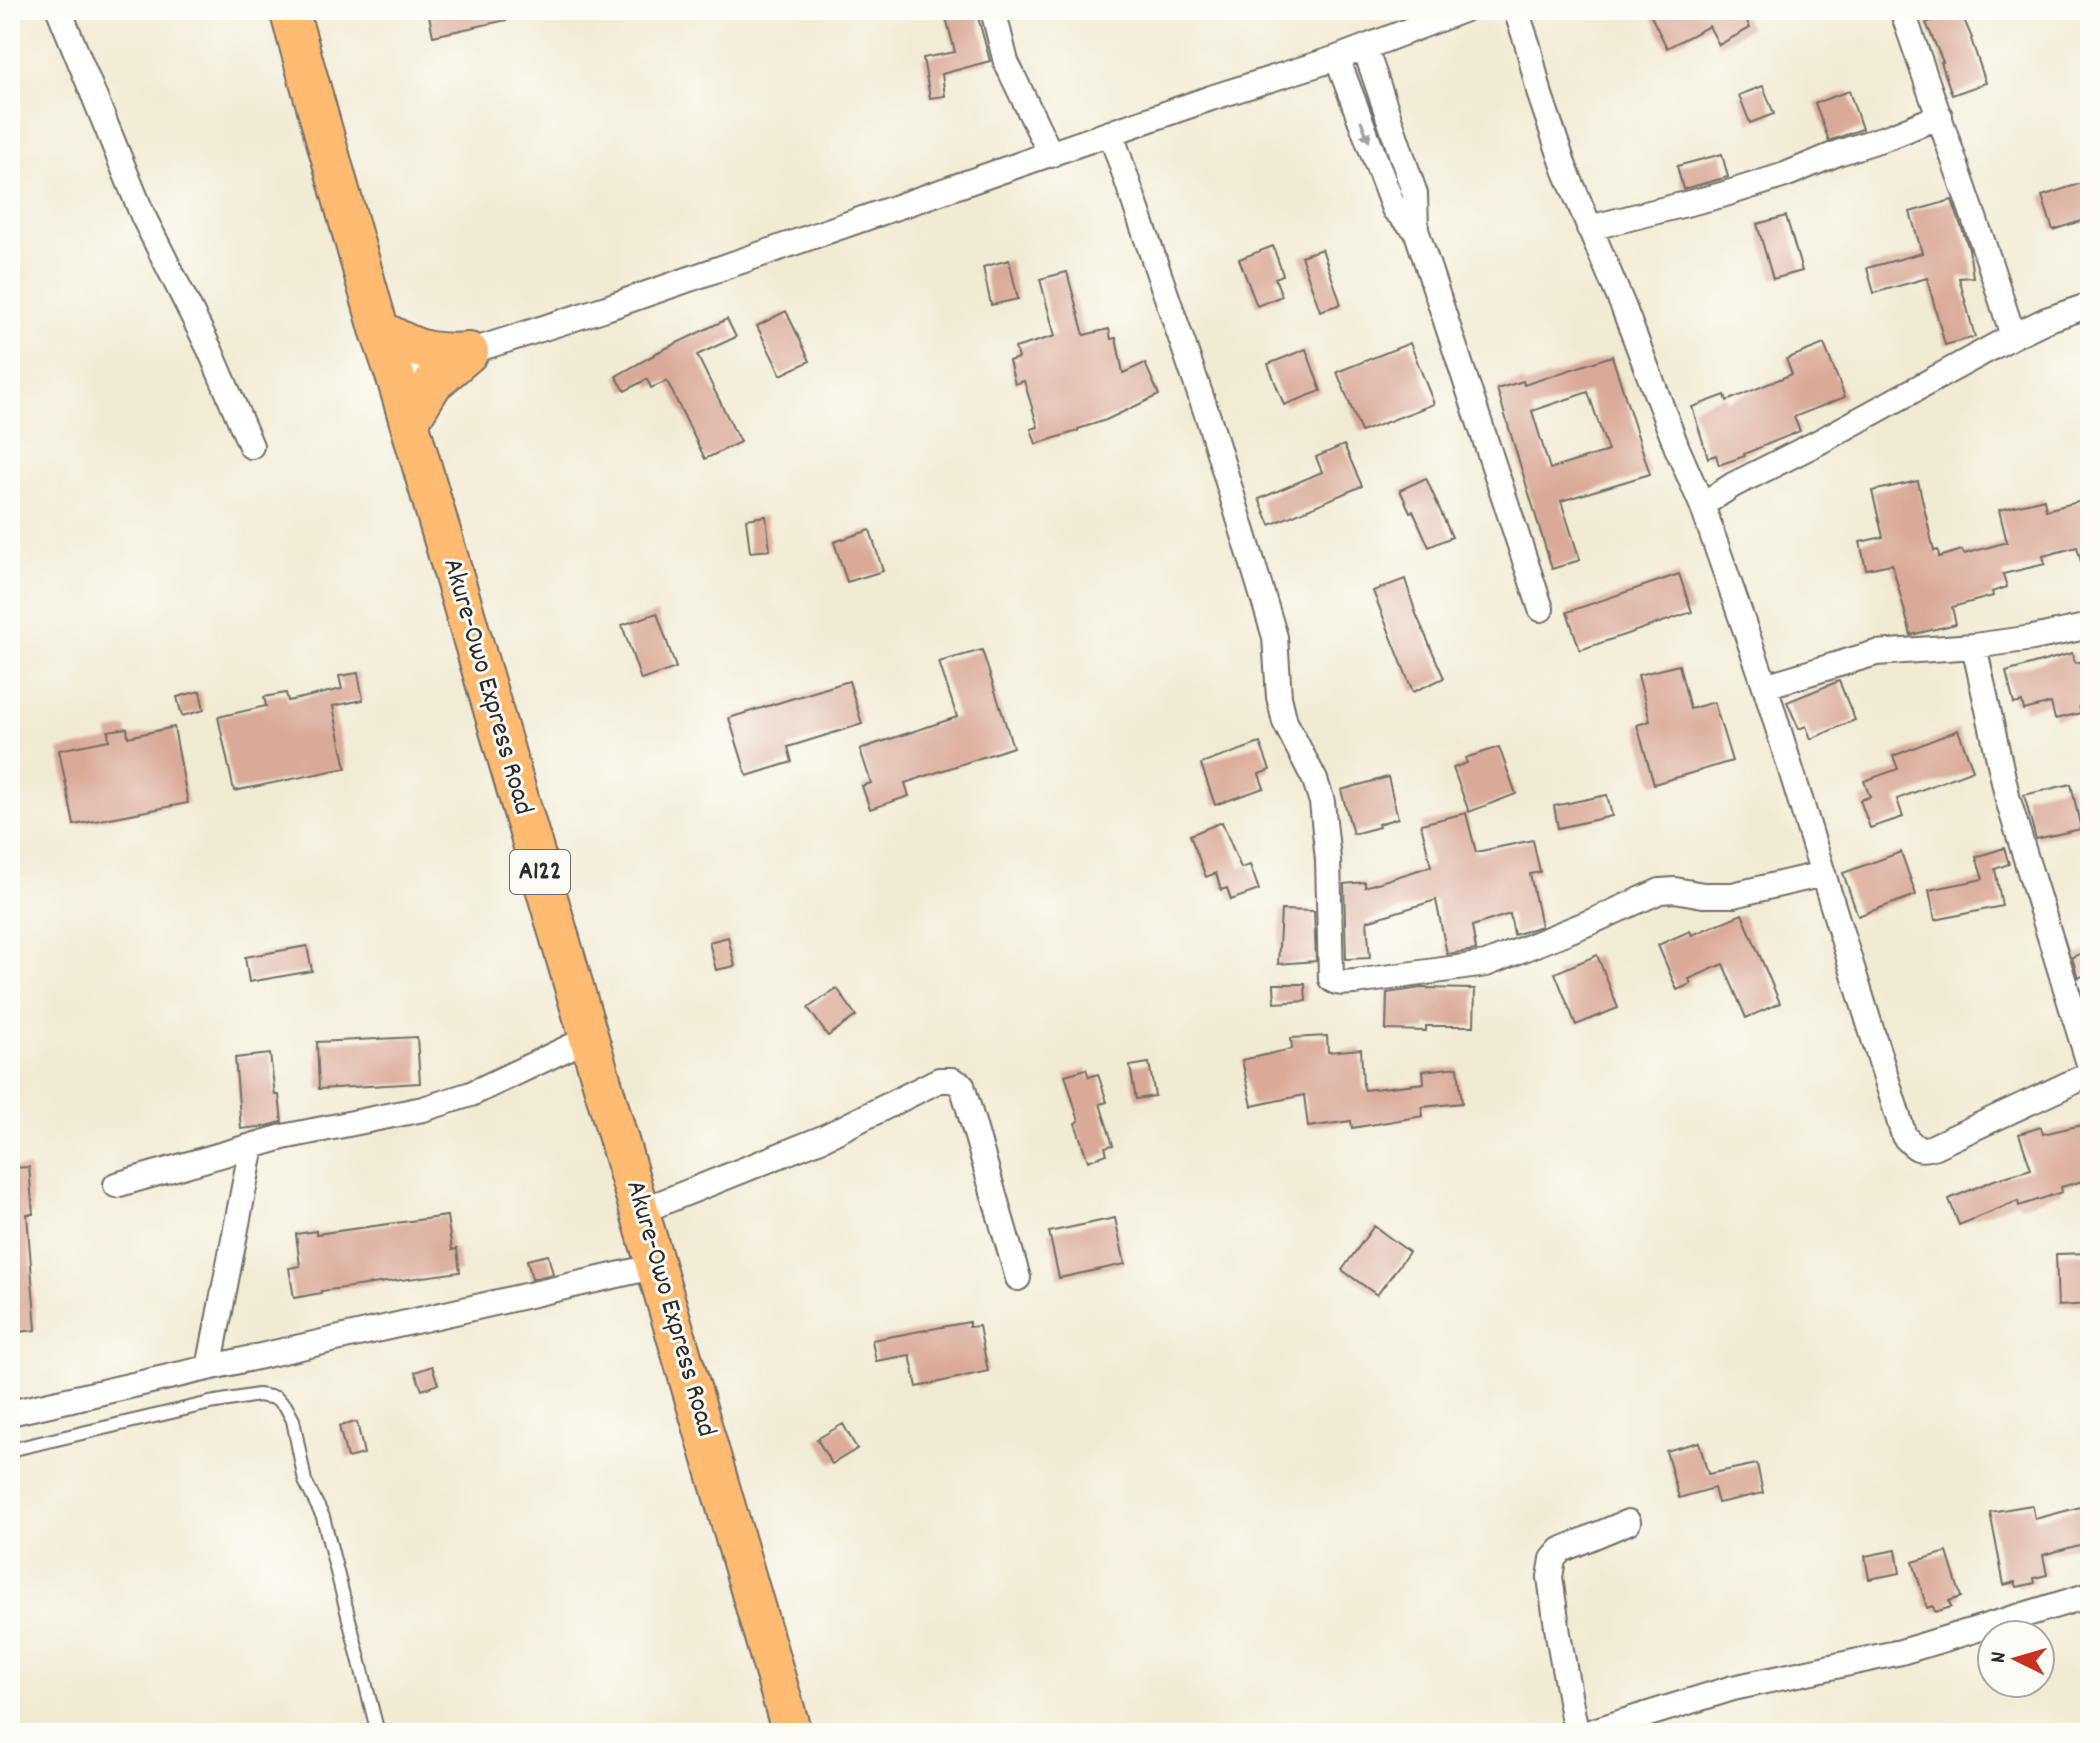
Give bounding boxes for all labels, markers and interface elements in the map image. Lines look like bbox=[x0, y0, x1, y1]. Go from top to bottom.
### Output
one-way arrow bbox=[1359, 119, 1372, 143]
street label: Akure-Owo Express Road bbox=[430, 554, 542, 820]
road number: A122 bbox=[510, 850, 570, 894]
street label: Akure-Owo Express Road bbox=[613, 1176, 725, 1442]
north arrow bbox=[1976, 1619, 2056, 1699]
text: N bbox=[1984, 1651, 2015, 1664]

